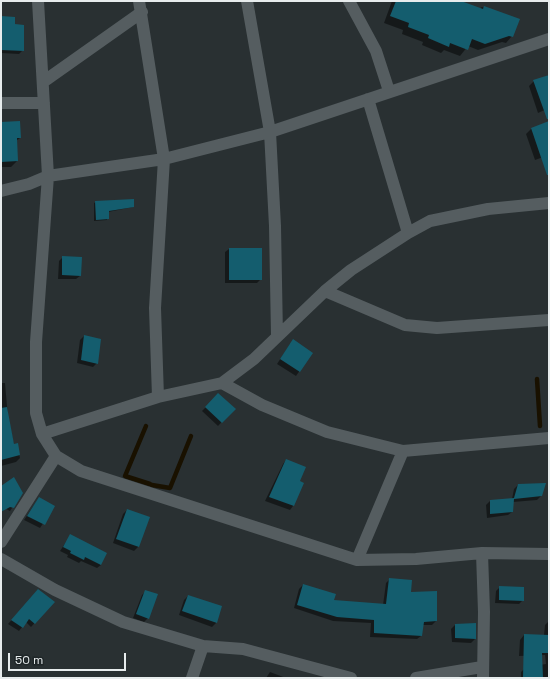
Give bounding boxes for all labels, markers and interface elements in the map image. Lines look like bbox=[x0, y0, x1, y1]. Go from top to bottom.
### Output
scale bar bbox=[10, 645, 128, 671]
text: 50 m bbox=[15, 652, 43, 668]

